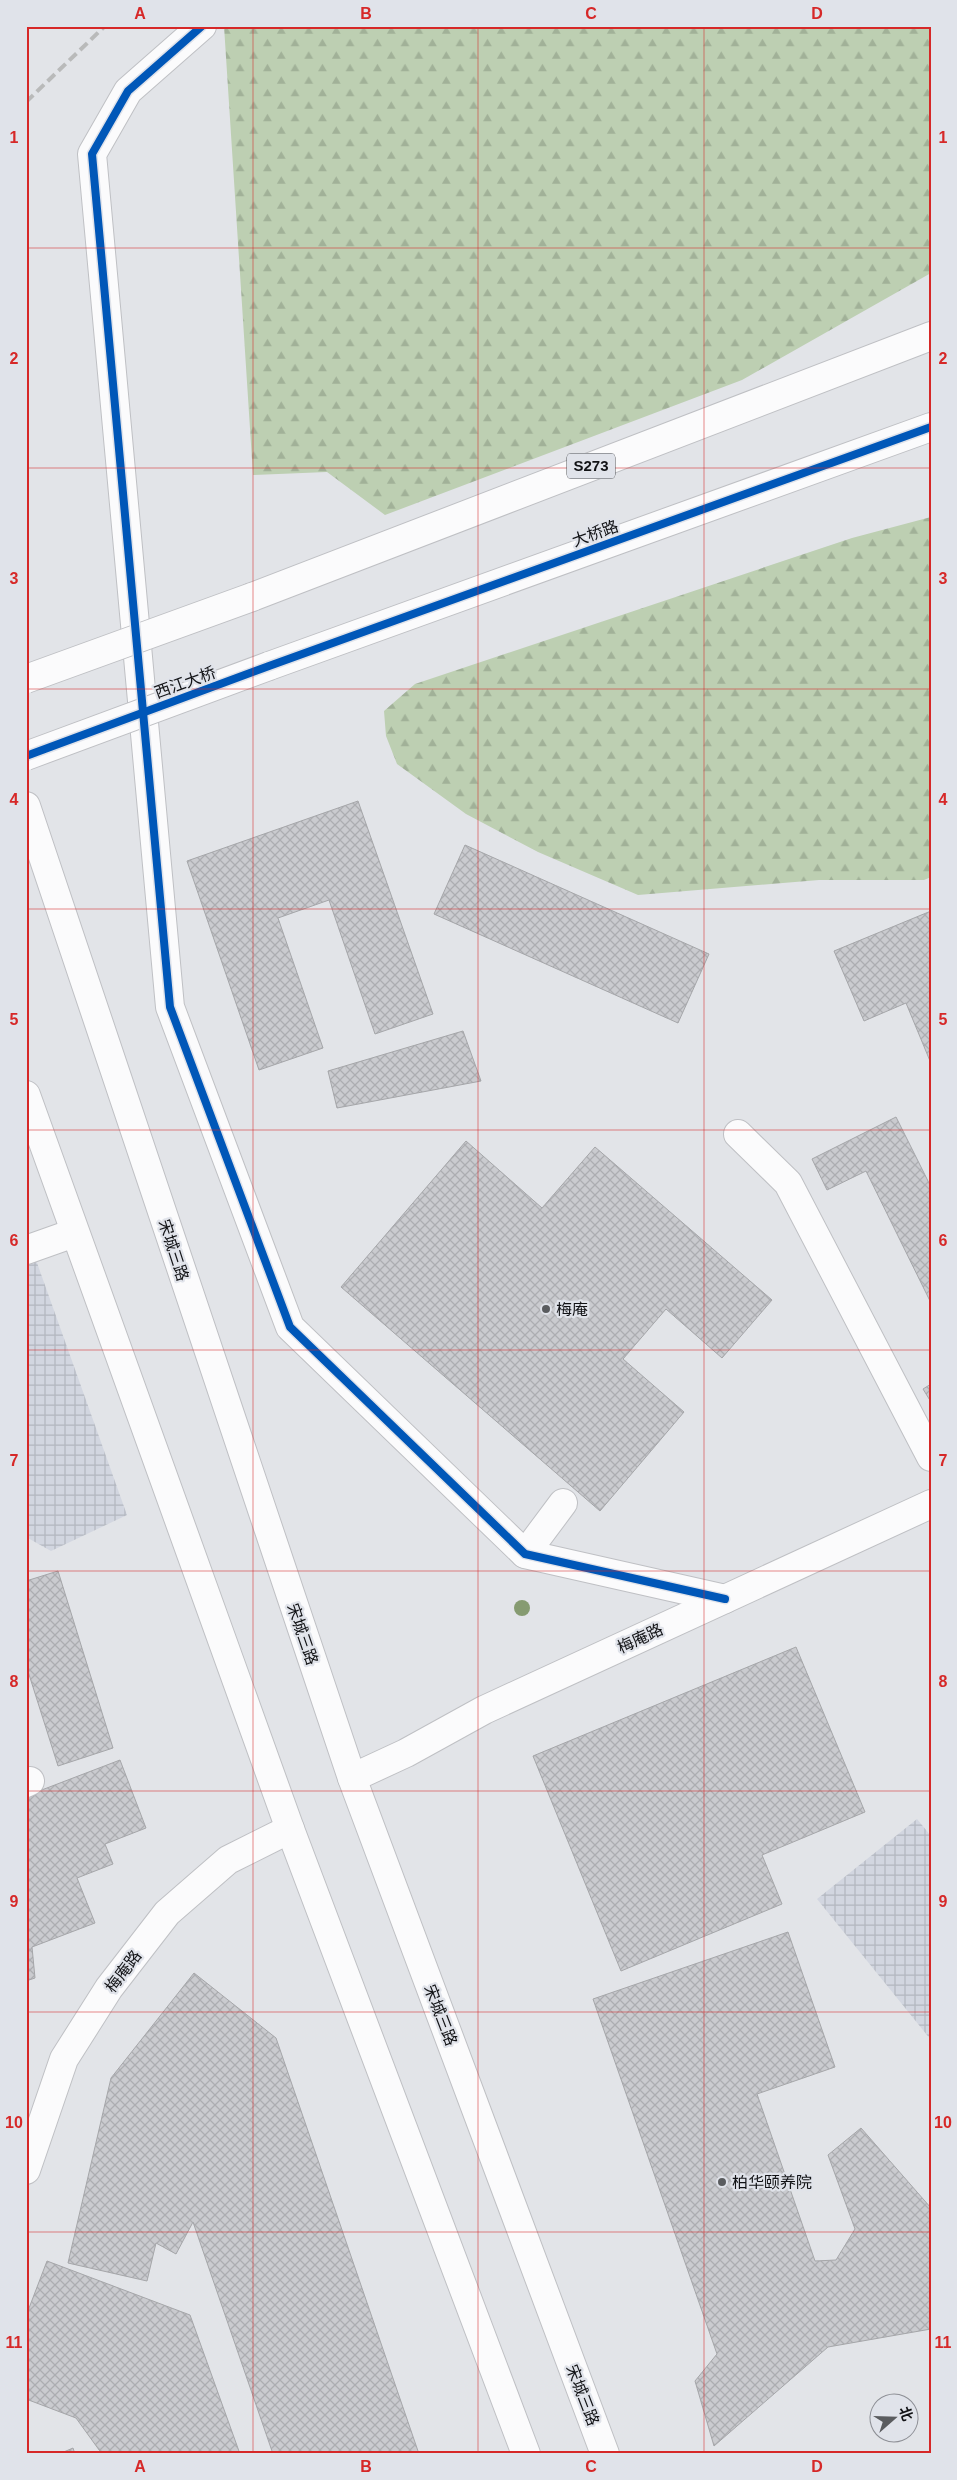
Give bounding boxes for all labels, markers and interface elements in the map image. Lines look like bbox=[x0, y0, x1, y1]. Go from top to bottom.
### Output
text: A bbox=[134, 5, 146, 22]
text: B bbox=[360, 5, 372, 22]
text: C bbox=[585, 5, 597, 22]
text: D bbox=[811, 5, 823, 22]
text: 1 bbox=[10, 129, 19, 146]
text: 1 bbox=[939, 129, 948, 146]
text: 2 bbox=[10, 350, 19, 367]
text: 2 bbox=[939, 350, 948, 367]
road number: S273 bbox=[567, 454, 615, 478]
street label: 大桥路 bbox=[570, 517, 621, 550]
text: 3 bbox=[10, 570, 19, 587]
text: 3 bbox=[939, 570, 948, 587]
street label: 西江大桥 bbox=[152, 664, 218, 701]
text: 4 bbox=[10, 791, 19, 808]
text: 4 bbox=[939, 791, 948, 808]
text: 5 bbox=[10, 1011, 19, 1028]
text: 5 bbox=[939, 1011, 948, 1028]
street label: 宋城三路 bbox=[156, 1217, 191, 1283]
text: 6 bbox=[10, 1232, 19, 1249]
text: 6 bbox=[939, 1232, 948, 1249]
place label: 梅庵 bbox=[556, 1301, 588, 1318]
marker: 梅庵 bbox=[540, 1303, 552, 1315]
text: 7 bbox=[10, 1452, 19, 1469]
text: 7 bbox=[939, 1452, 948, 1469]
street label: 宋城三路 bbox=[284, 1601, 321, 1667]
street label: 梅庵路 bbox=[615, 1621, 666, 1656]
text: 8 bbox=[10, 1673, 19, 1690]
text: 8 bbox=[939, 1673, 948, 1690]
text: 9 bbox=[10, 1893, 19, 1910]
text: 9 bbox=[939, 1893, 948, 1910]
street label: 梅庵路 bbox=[102, 1947, 145, 1996]
street label: 宋城三路 bbox=[421, 1982, 460, 2048]
text: 10 bbox=[5, 2114, 23, 2131]
text: 10 bbox=[934, 2114, 952, 2131]
place label: 柏华颐养院 bbox=[732, 2174, 812, 2191]
marker: 柏华颐养院 bbox=[716, 2176, 728, 2188]
text: 11 bbox=[6, 2334, 23, 2351]
text: 11 bbox=[935, 2334, 952, 2351]
street label: 宋城三路 bbox=[563, 2362, 602, 2428]
north arrow bbox=[870, 2392, 920, 2442]
text: 北 bbox=[896, 2404, 916, 2423]
text: A bbox=[134, 2458, 146, 2475]
text: B bbox=[360, 2458, 372, 2475]
text: C bbox=[585, 2458, 597, 2475]
text: D bbox=[811, 2458, 823, 2475]

